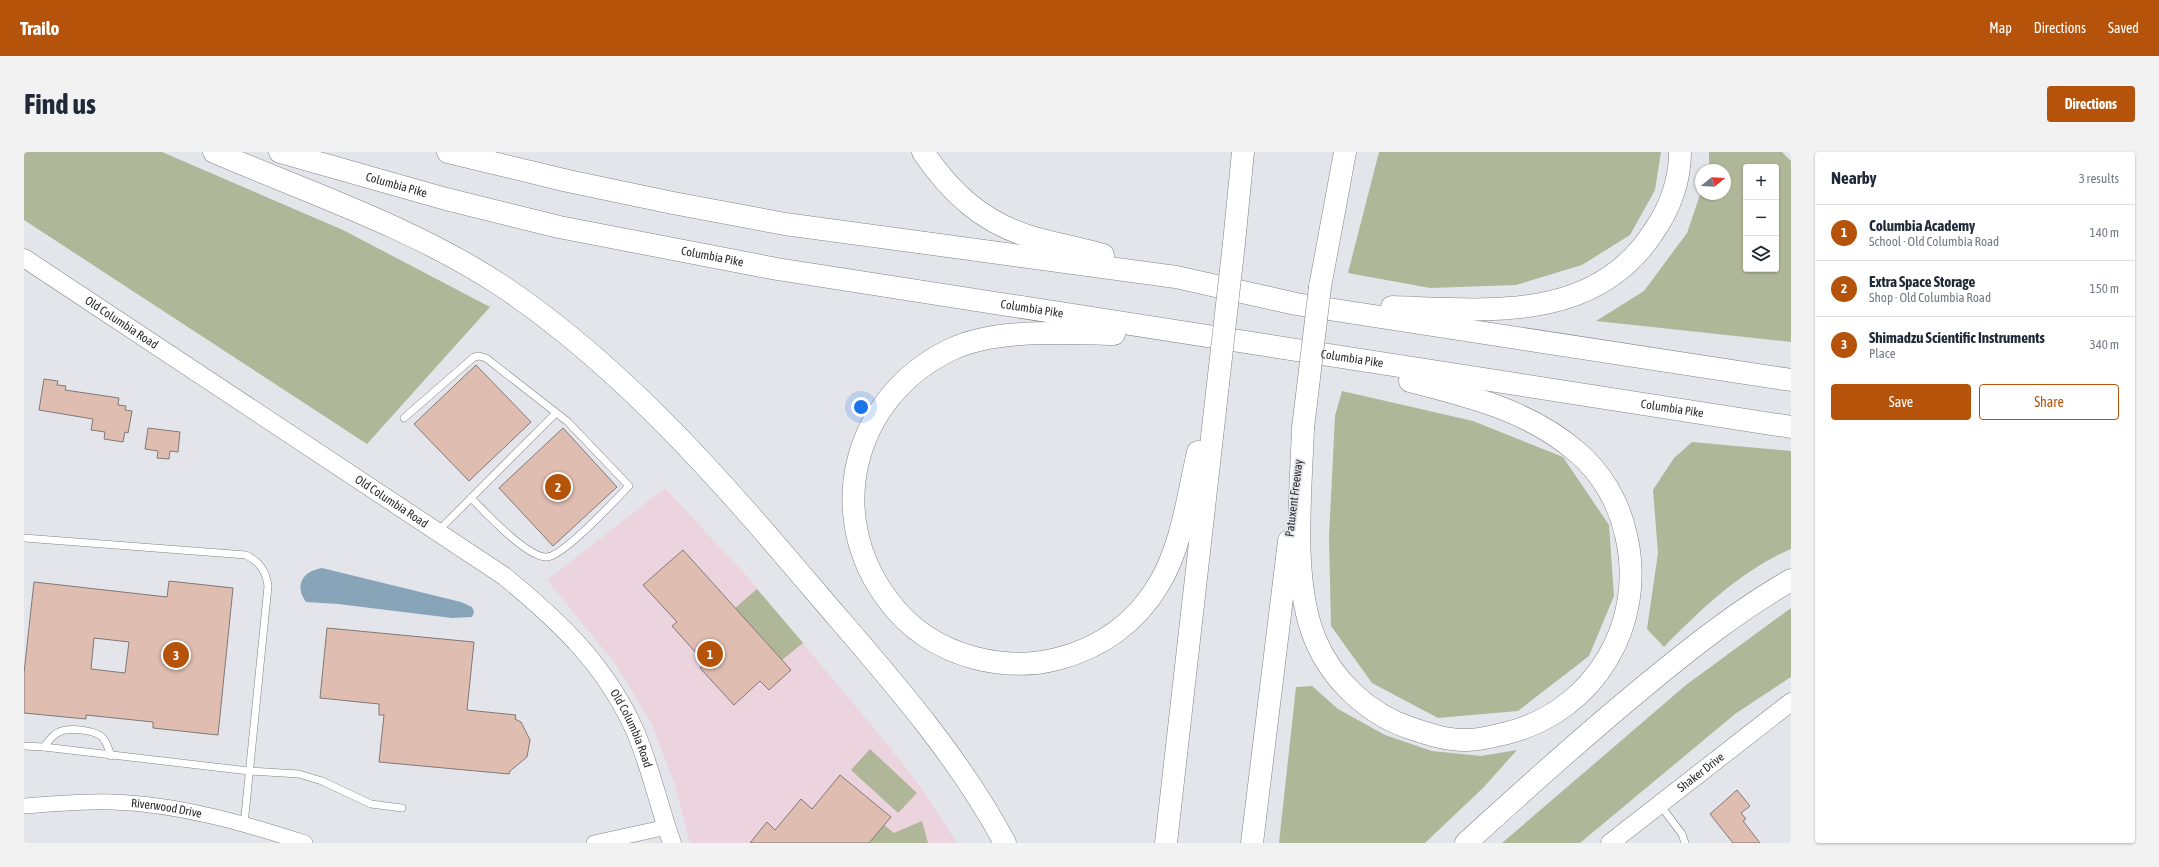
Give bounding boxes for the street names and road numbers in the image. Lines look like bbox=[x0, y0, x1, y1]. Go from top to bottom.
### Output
street label: Columbia Pike bbox=[364, 170, 429, 200]
street label: Columbia Pike bbox=[680, 244, 745, 269]
street label: Old Columbia Road bbox=[82, 293, 161, 352]
street label: Columbia Pike bbox=[1000, 297, 1064, 321]
street label: Columbia Pike bbox=[1320, 347, 1384, 370]
street label: Columbia Pike bbox=[1640, 397, 1705, 420]
street label: Patuxent Freeway bbox=[1282, 458, 1306, 538]
street label: Old Columbia Road bbox=[352, 472, 431, 531]
street label: Old Columbia Road bbox=[607, 687, 655, 769]
street label: Shaker Drive bbox=[1675, 750, 1727, 795]
street label: Riverwood Drive bbox=[130, 796, 203, 821]

